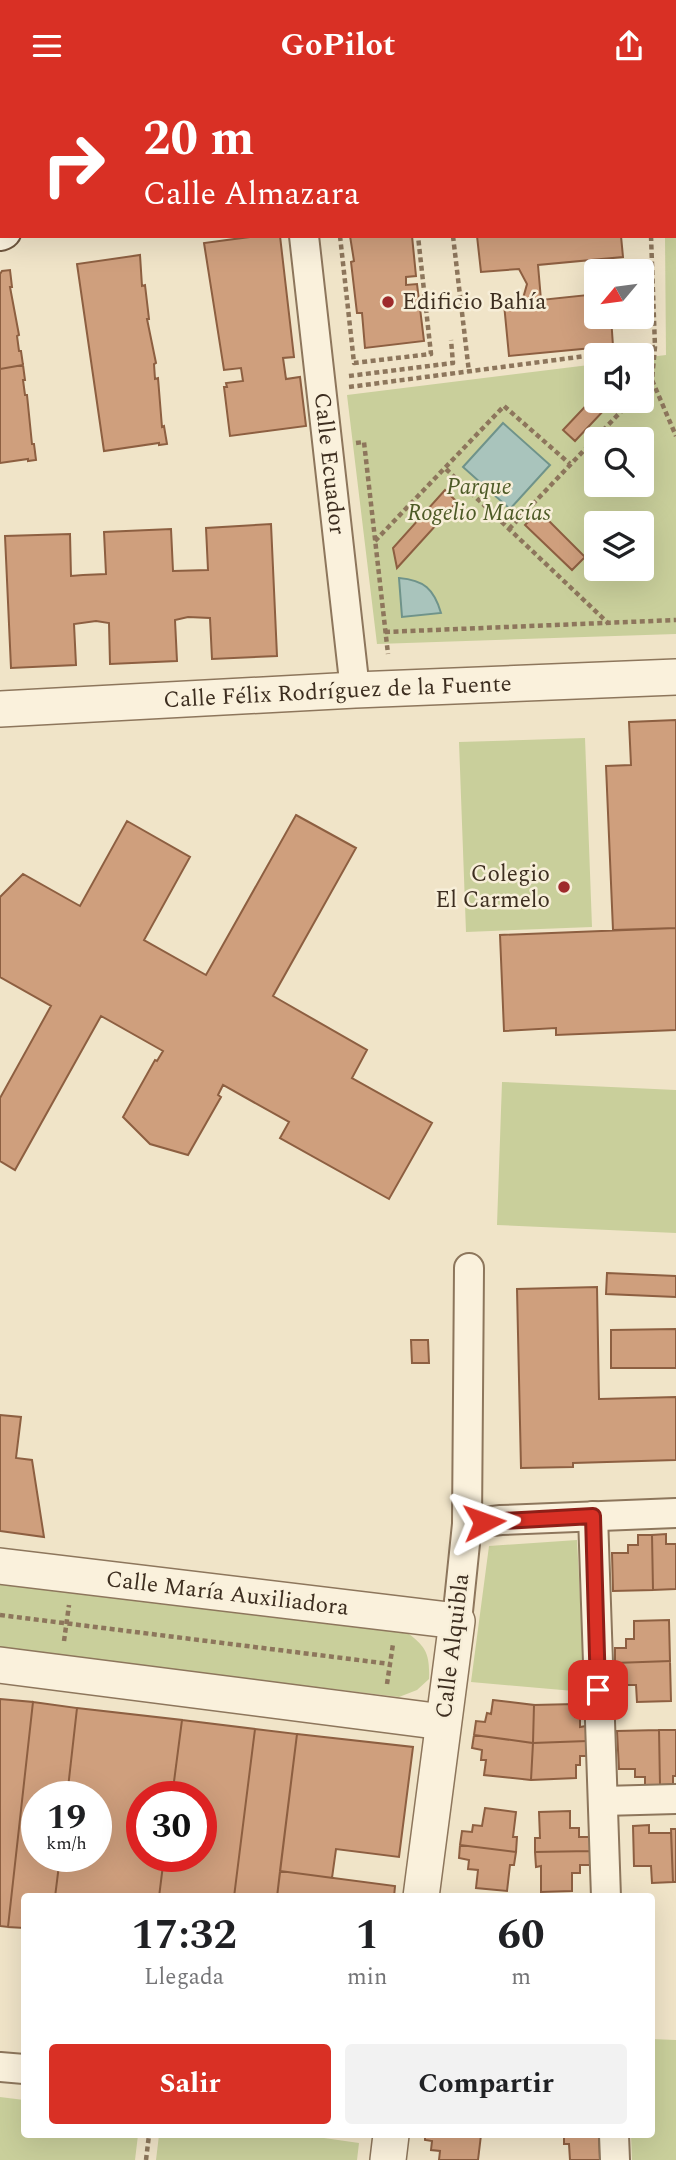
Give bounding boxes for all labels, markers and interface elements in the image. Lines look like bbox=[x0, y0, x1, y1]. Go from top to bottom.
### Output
text: GoPilot bbox=[281, 21, 395, 70]
icon: menu bbox=[28, 27, 66, 65]
icon: share bbox=[610, 27, 648, 65]
text: 20 m bbox=[143, 102, 254, 177]
icon: right bbox=[28, 119, 119, 210]
text: Calle Almazara bbox=[143, 170, 360, 219]
north arrow bbox=[584, 259, 654, 329]
map controls bbox=[584, 259, 654, 581]
place label: Edificio Bahía bbox=[402, 285, 547, 320]
marker: Edificio Bahía bbox=[380, 294, 396, 310]
button: sound bbox=[584, 343, 654, 413]
street label: Calle Ecuador bbox=[304, 391, 355, 537]
button: search bbox=[584, 427, 654, 497]
park label: Parque Rogelio Macías bbox=[407, 470, 551, 531]
button: layers bbox=[584, 511, 654, 581]
street label: Calle Félix Rodríguez de la Fuente bbox=[163, 666, 512, 718]
place label: Colegio El Carmelo bbox=[435, 857, 550, 918]
marker: Colegio El Carmelo bbox=[556, 879, 572, 895]
position arrow bbox=[447, 1485, 521, 1559]
street label: Calle María Auxiliadora bbox=[104, 1561, 351, 1625]
street label: Calle Alquibla bbox=[427, 1571, 479, 1721]
pin bbox=[568, 1660, 628, 1720]
icon: arrive bbox=[579, 1671, 617, 1709]
speed limit sign: 30 bbox=[126, 1781, 217, 1872]
text: 19 bbox=[47, 1791, 86, 1844]
text: km/h bbox=[46, 1830, 87, 1857]
text: 17:32 bbox=[131, 1904, 237, 1967]
text: 1 bbox=[355, 1904, 379, 1967]
text: 60 bbox=[498, 1904, 545, 1967]
text: Llegada bbox=[144, 1960, 224, 1995]
text: min bbox=[347, 1960, 387, 1995]
text: m bbox=[511, 1960, 531, 1995]
button: Salir bbox=[49, 2044, 331, 2124]
button: Compartir bbox=[345, 2044, 627, 2124]

